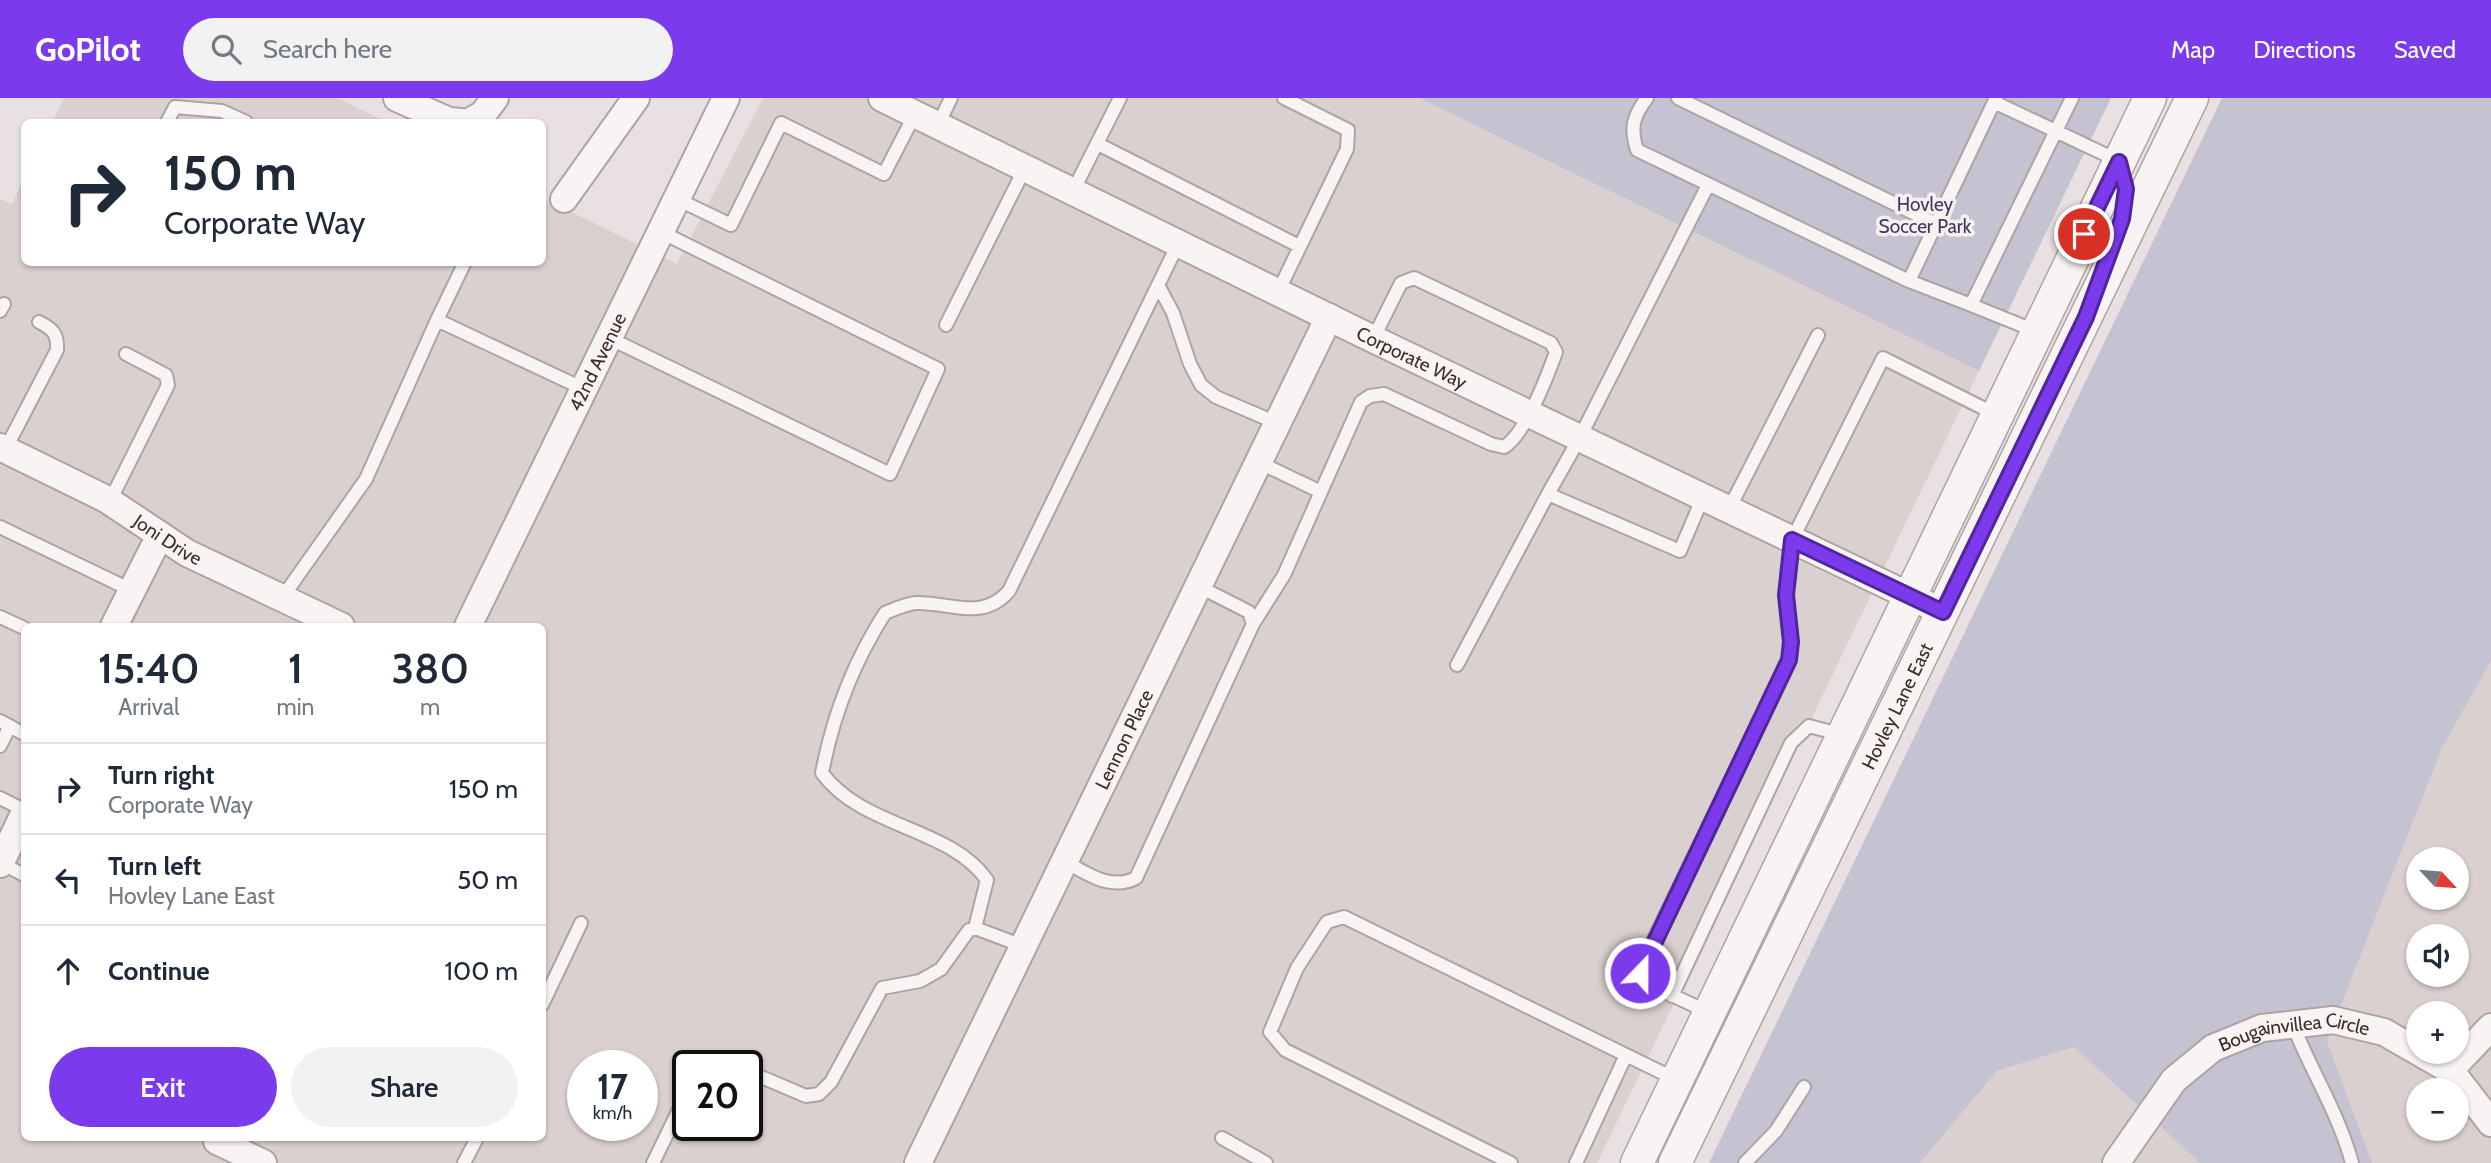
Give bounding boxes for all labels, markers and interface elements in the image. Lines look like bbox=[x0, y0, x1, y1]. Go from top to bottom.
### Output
search box bbox=[183, 18, 673, 81]
text: GoPilot bbox=[35, 29, 141, 69]
icon: search bbox=[207, 30, 245, 68]
text: Search here bbox=[263, 33, 392, 65]
text: Map bbox=[2171, 35, 2215, 64]
text: Directions bbox=[2253, 35, 2356, 64]
text: Saved bbox=[2394, 35, 2456, 64]
text: 150 m bbox=[164, 143, 297, 202]
icon: right bbox=[49, 147, 140, 238]
park label: Hovley Soccer Park bbox=[1879, 193, 1972, 238]
text: Corporate Way bbox=[164, 203, 365, 242]
pin bbox=[2054, 204, 2114, 264]
icon: arrive bbox=[2065, 215, 2103, 253]
street label: 42nd Avenue bbox=[563, 309, 631, 415]
street label: Corporate Way bbox=[1353, 321, 1471, 394]
street label: Joni Drive bbox=[128, 509, 206, 570]
street label: Hovley Lane East bbox=[1856, 638, 1938, 773]
text: 15:40 bbox=[98, 642, 200, 694]
text: 1 bbox=[288, 642, 303, 694]
text: 380 bbox=[391, 642, 469, 694]
street label: Lennon Place bbox=[1090, 685, 1158, 793]
text: Arrival bbox=[118, 693, 179, 721]
text: min bbox=[277, 693, 314, 721]
text: m bbox=[420, 693, 440, 721]
text: Turn right bbox=[108, 759, 214, 791]
icon: right bbox=[49, 770, 87, 808]
text: 150 m bbox=[449, 773, 518, 805]
text: Corporate Way bbox=[108, 791, 253, 819]
north arrow bbox=[2406, 847, 2469, 910]
map controls bbox=[2406, 847, 2469, 1141]
text: Turn left bbox=[108, 850, 201, 882]
icon: left bbox=[49, 861, 87, 899]
text: 50 m bbox=[457, 864, 518, 896]
text: Hovley Lane East bbox=[108, 882, 275, 910]
button: sound bbox=[2406, 924, 2469, 987]
position arrow bbox=[1603, 936, 1677, 1010]
icon: ahead bbox=[49, 952, 87, 990]
text: Continue bbox=[108, 955, 210, 987]
text: 100 m bbox=[445, 955, 518, 987]
button: + bbox=[2406, 1001, 2469, 1064]
street label: Bougainvillea Circle bbox=[2215, 1008, 2372, 1056]
button: Exit bbox=[49, 1047, 277, 1127]
button: Share bbox=[291, 1047, 518, 1127]
speed limit sign: 20 bbox=[672, 1050, 763, 1141]
text: 17 bbox=[597, 1065, 628, 1108]
button: − bbox=[2406, 1078, 2469, 1141]
text: km/h bbox=[593, 1102, 632, 1124]

